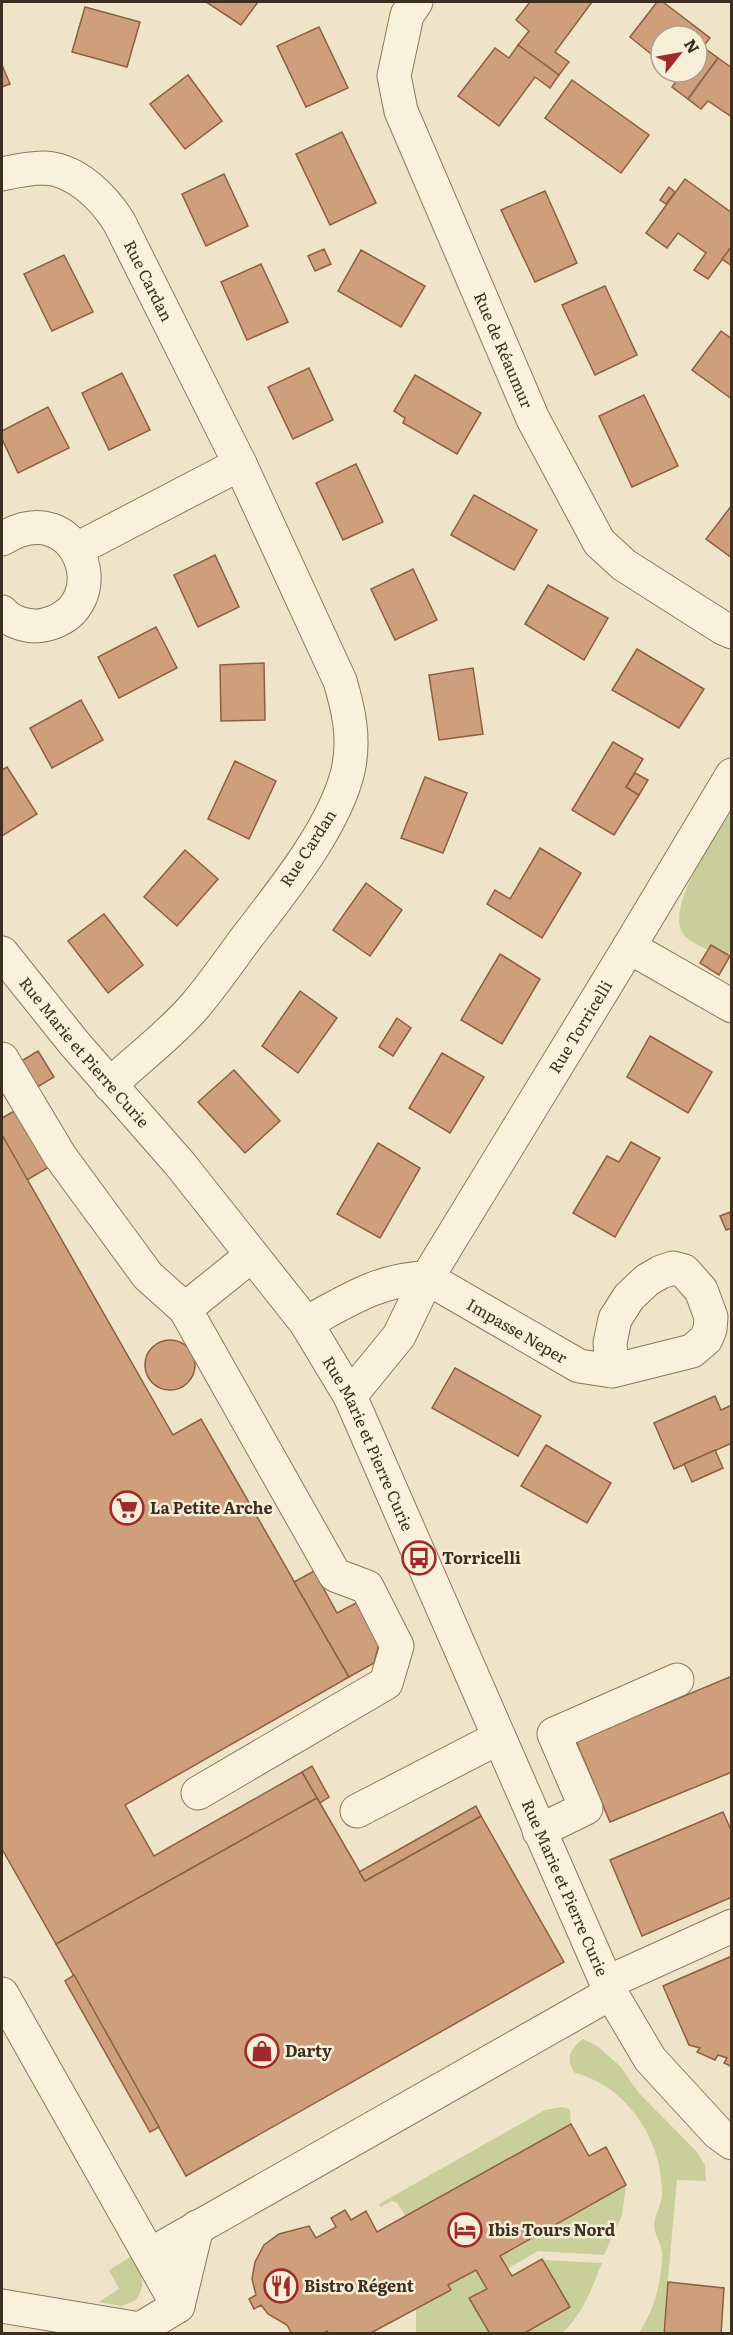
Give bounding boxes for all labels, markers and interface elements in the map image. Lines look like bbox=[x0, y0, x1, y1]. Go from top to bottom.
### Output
north arrow bbox=[649, 24, 709, 84]
text: N bbox=[679, 34, 706, 58]
street label: Rue Cardan bbox=[119, 235, 180, 326]
street label: Rue de Réaumur bbox=[469, 288, 540, 412]
street label: Rue Cardan bbox=[273, 804, 341, 891]
street label: Rue Marie et Pierre Curie bbox=[14, 971, 156, 1132]
street label: Rue Torricelli bbox=[542, 975, 617, 1077]
street label: Impasse Neper bbox=[463, 1292, 573, 1369]
street label: Rue Marie et Pierre Curie bbox=[318, 1351, 420, 1534]
supermarket icon: La Petite Arche bbox=[109, 1490, 145, 1526]
place label: La Petite Arche bbox=[150, 1495, 273, 1519]
bus stop icon: Torricelli bbox=[401, 1540, 437, 1576]
place label: Torricelli bbox=[442, 1545, 521, 1569]
street label: Rue Marie et Pierre Curie bbox=[517, 1795, 615, 1980]
shop icon: Darty bbox=[244, 2033, 280, 2069]
place label: Darty bbox=[285, 2038, 332, 2062]
hotel icon: Ibis Tours Nord bbox=[447, 2212, 483, 2248]
place label: Ibis Tours Nord bbox=[488, 2217, 616, 2241]
restaurant icon: Bistro Régent bbox=[263, 2268, 299, 2304]
place label: Bistro Régent bbox=[304, 2273, 414, 2297]

